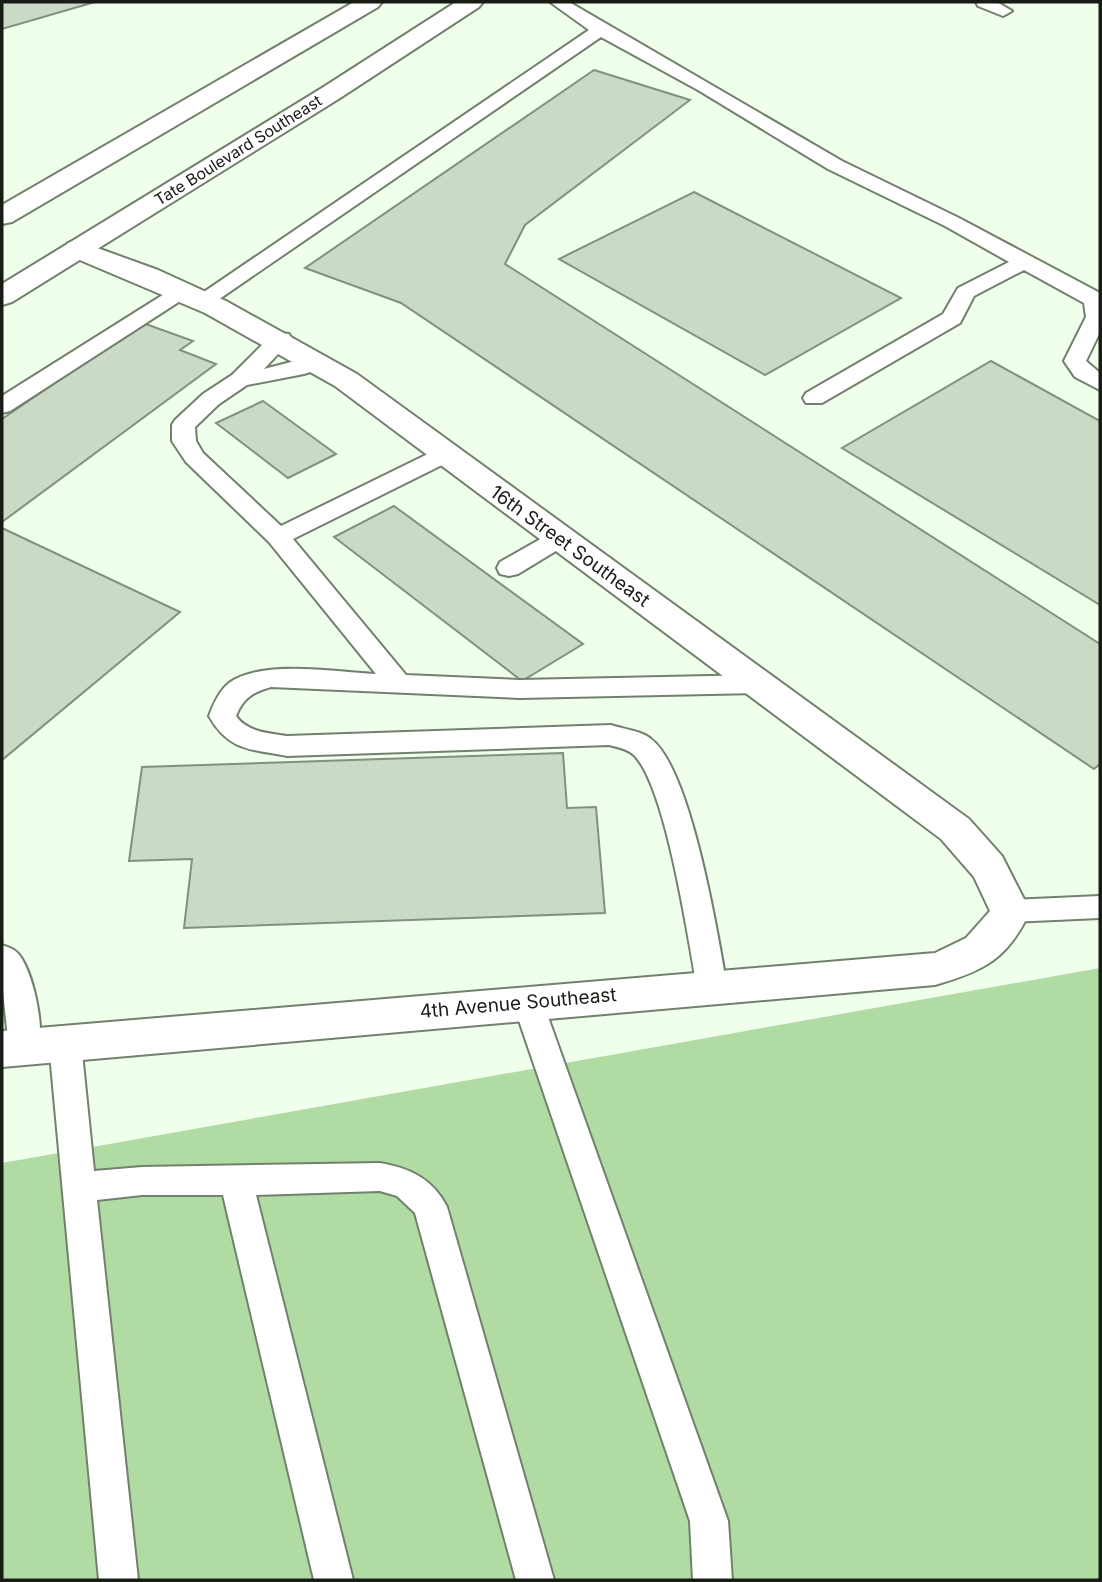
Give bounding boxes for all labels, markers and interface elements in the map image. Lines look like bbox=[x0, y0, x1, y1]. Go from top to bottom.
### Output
street label: Tate Boulevard Southeast bbox=[151, 90, 325, 210]
street label: 16th Street Southeast bbox=[486, 480, 654, 612]
street label: 4th Avenue Southeast bbox=[419, 983, 617, 1023]

